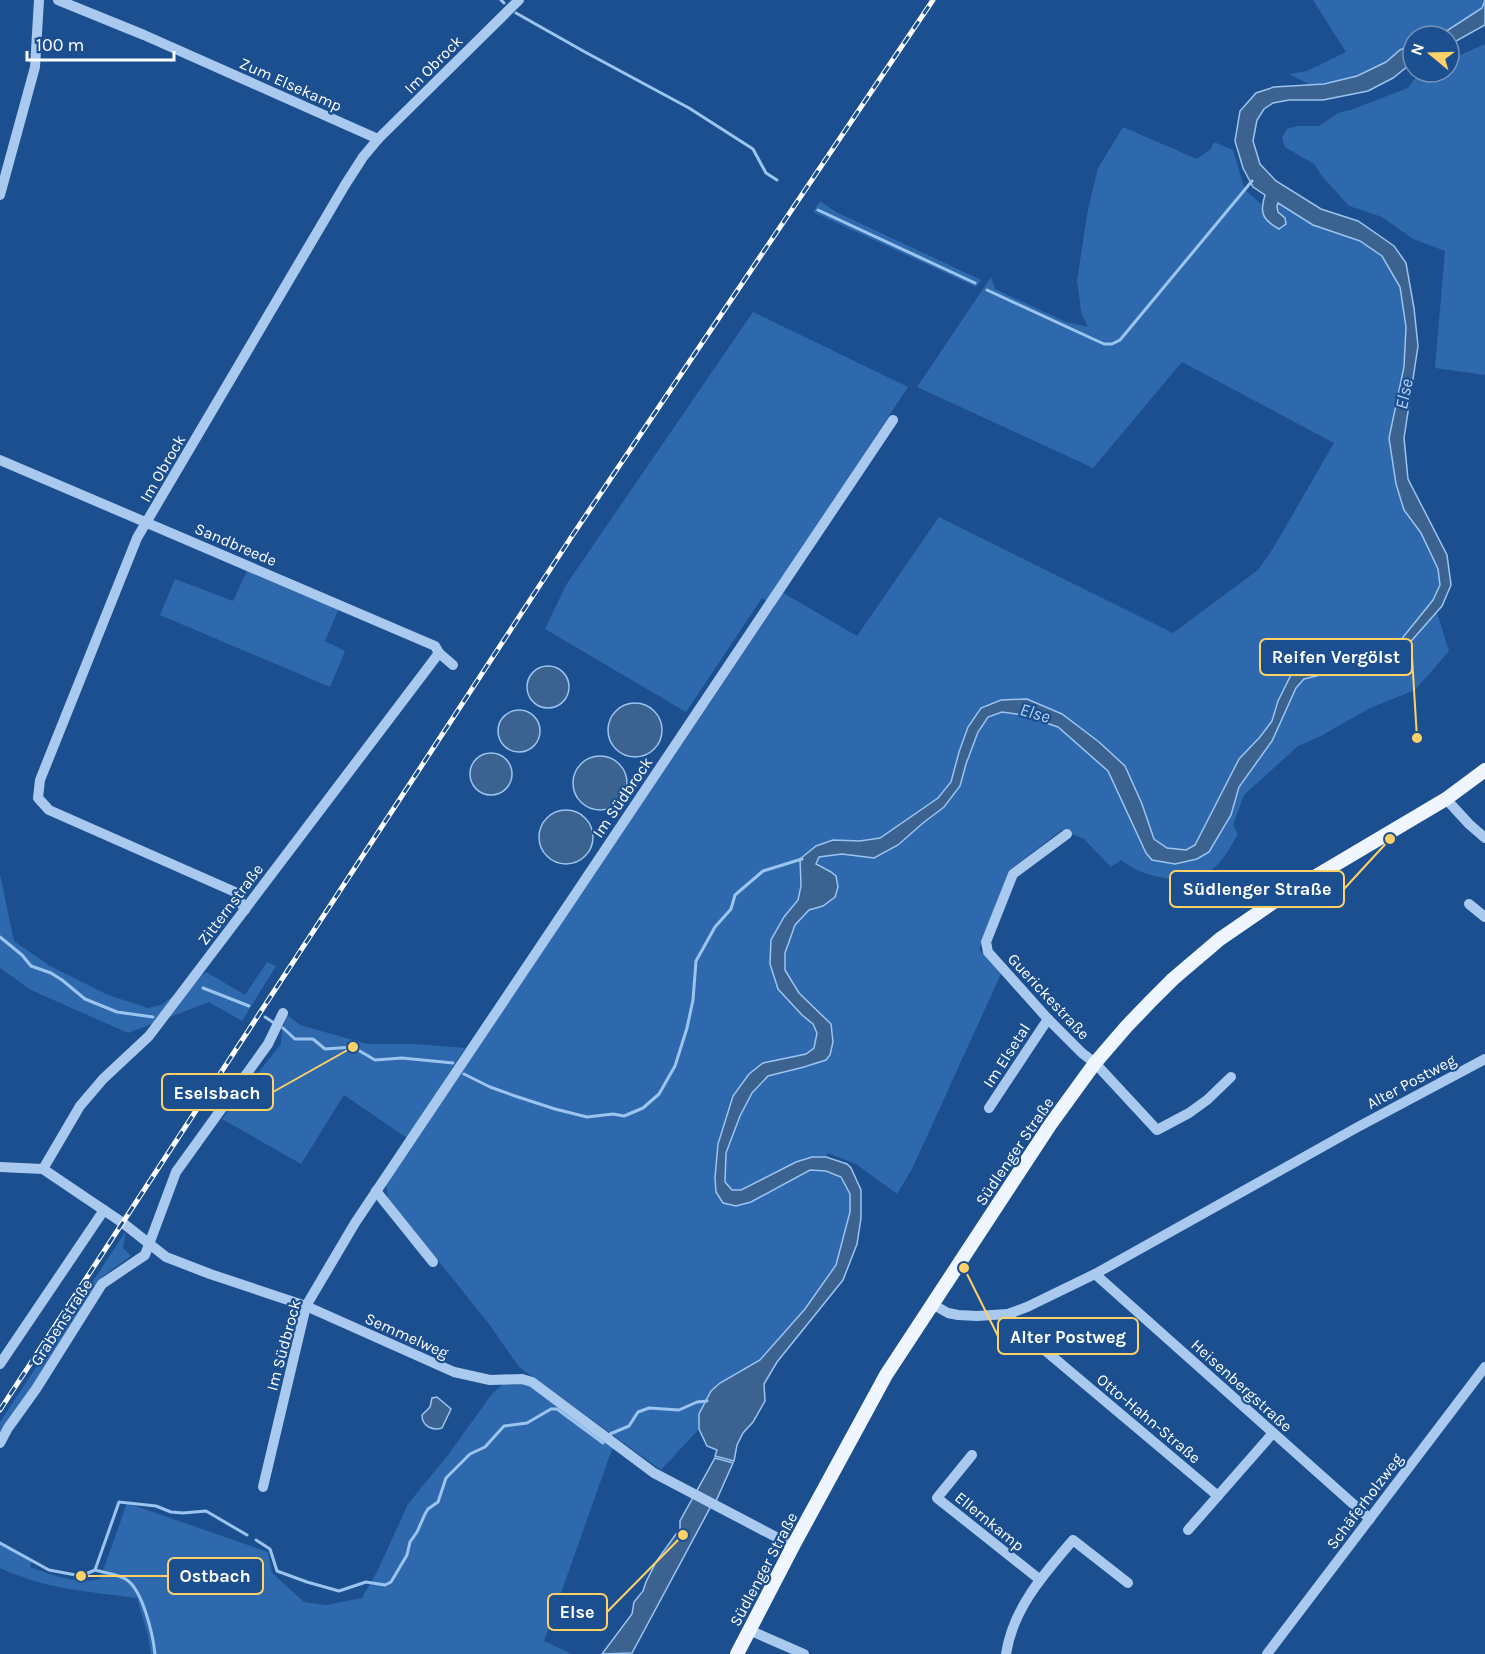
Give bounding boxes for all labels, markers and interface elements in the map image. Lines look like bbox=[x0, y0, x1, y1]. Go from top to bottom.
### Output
scale bar bbox=[27, 24, 174, 62]
north arrow bbox=[1401, 24, 1461, 84]
street label: Im Obrock bbox=[400, 31, 467, 98]
text: 100 m bbox=[36, 34, 84, 56]
text: N bbox=[1406, 41, 1428, 58]
street label: Zum Elsekamp bbox=[237, 53, 345, 116]
water label: Else bbox=[1390, 377, 1418, 411]
street label: Im Obrock bbox=[135, 431, 189, 505]
street label: Sandbreede bbox=[192, 519, 280, 570]
callout: Reifen Vergölst bbox=[1260, 639, 1412, 675]
text: Reifen Vergölst bbox=[1272, 646, 1400, 668]
water label: Else bbox=[1017, 698, 1053, 728]
street label: Im Südbrock bbox=[588, 753, 656, 841]
street label: Zitternstraße bbox=[194, 860, 267, 949]
callout: Südlenger Straße bbox=[1170, 871, 1344, 907]
text: Südlenger Straße bbox=[1182, 878, 1332, 900]
street label: Guerickestraße bbox=[1004, 949, 1094, 1044]
street label: Im Elsetal bbox=[979, 1020, 1034, 1091]
street label: Alter Postweg bbox=[1363, 1050, 1459, 1113]
callout: Eselsbach bbox=[162, 1074, 273, 1110]
text: Eselsbach bbox=[174, 1082, 260, 1104]
street label: Südlenger Straße bbox=[971, 1094, 1058, 1209]
street label: Grabenstraße bbox=[26, 1275, 96, 1369]
street label: Im Südbrock bbox=[262, 1298, 305, 1393]
street label: Semmelweg bbox=[362, 1309, 451, 1362]
callout: Alter Postweg bbox=[998, 1318, 1138, 1354]
text: Alter Postweg bbox=[1010, 1326, 1126, 1348]
street label: Heisenbergstraße bbox=[1187, 1335, 1296, 1436]
street label: Otto-Hahn-Straße bbox=[1093, 1370, 1204, 1467]
street label: Schäferholzweg bbox=[1322, 1450, 1407, 1553]
street label: Ellernkamp bbox=[951, 1488, 1028, 1555]
street label: Südlenger Straße bbox=[725, 1509, 801, 1629]
callout: Ostbach bbox=[168, 1558, 263, 1594]
text: Ostbach bbox=[179, 1565, 251, 1587]
callout: Else bbox=[548, 1594, 607, 1630]
text: Else bbox=[559, 1601, 595, 1623]

